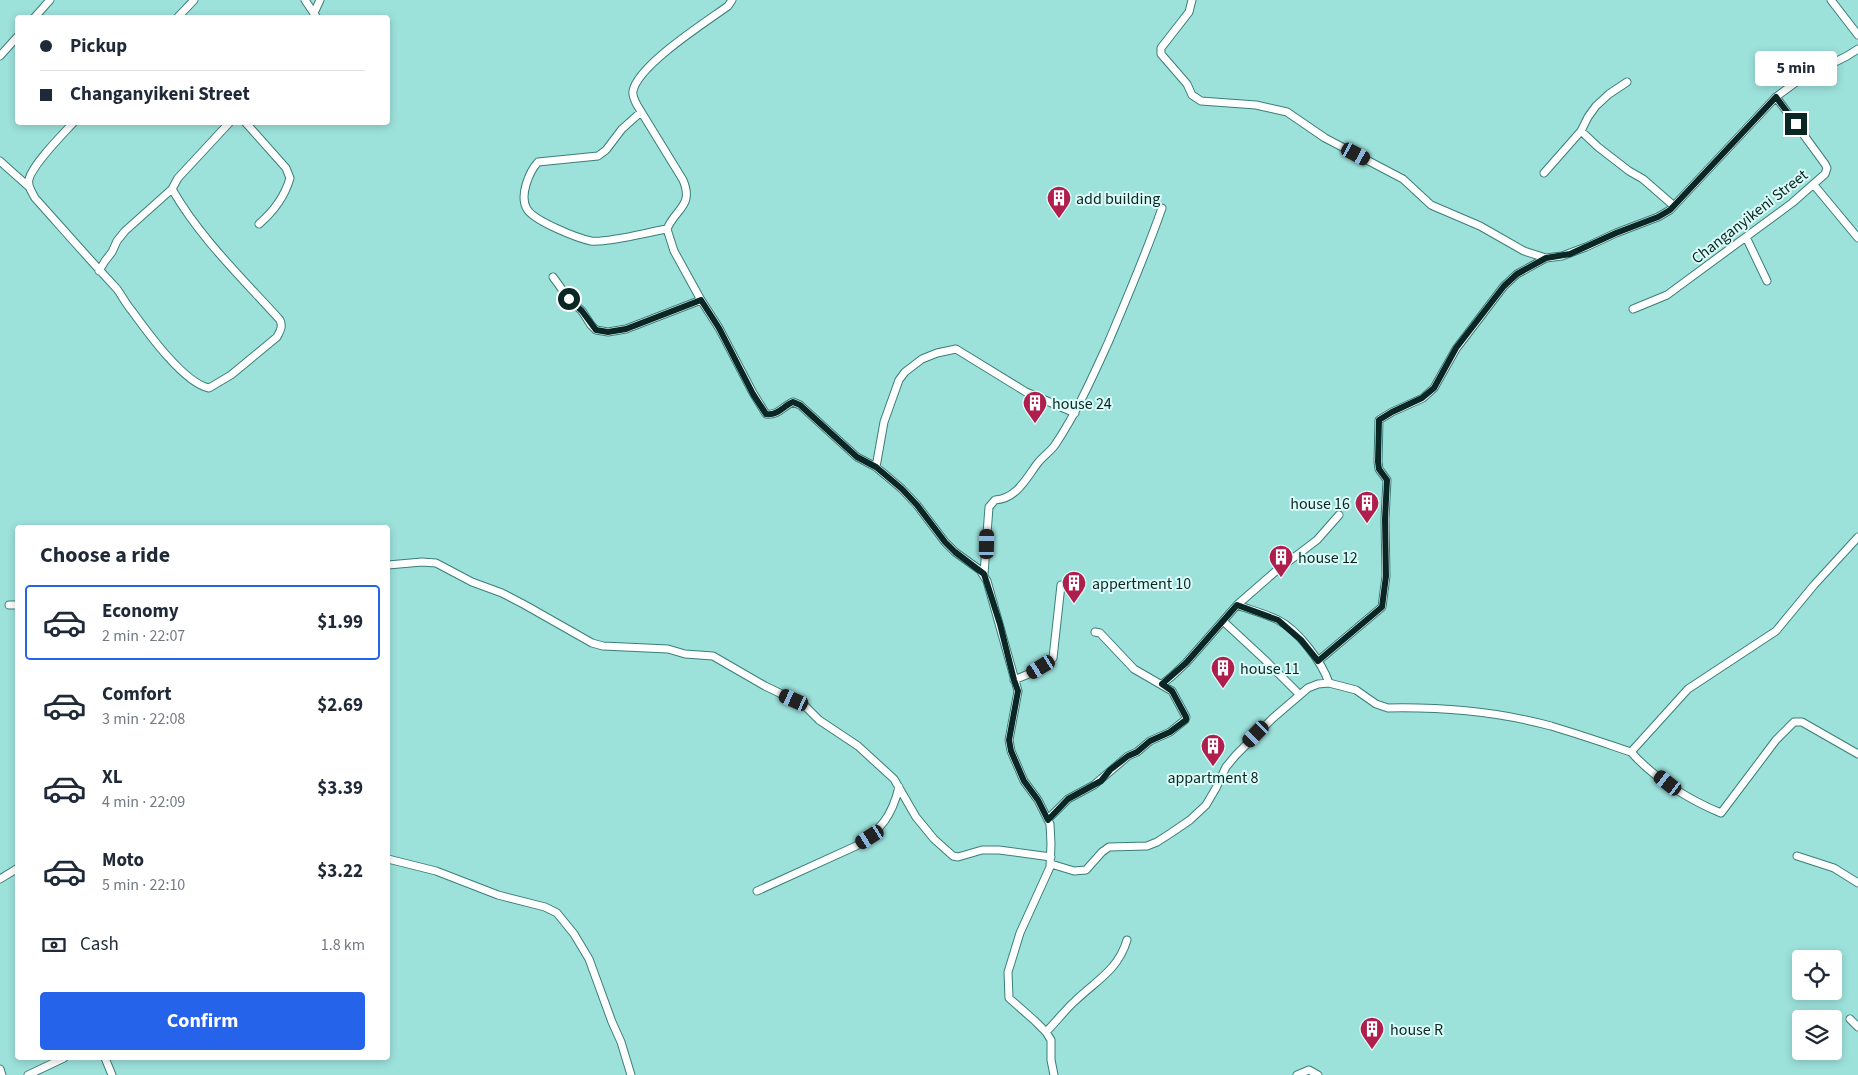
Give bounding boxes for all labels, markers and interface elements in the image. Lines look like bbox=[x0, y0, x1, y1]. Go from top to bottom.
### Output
text: Pickup bbox=[70, 33, 127, 60]
callout: 5 min bbox=[1755, 52, 1837, 86]
text: 5 min bbox=[1777, 57, 1815, 79]
text: Changanyikeni Street bbox=[70, 81, 250, 108]
route end bbox=[1785, 113, 1807, 135]
car bbox=[1339, 140, 1372, 168]
street label: Changanyikeni Street bbox=[1687, 164, 1813, 269]
building icon: add building bbox=[1046, 185, 1072, 219]
place label: add building bbox=[1076, 188, 1160, 210]
route start bbox=[558, 288, 580, 310]
building icon: house 24 bbox=[1022, 390, 1048, 424]
place label: house 24 bbox=[1052, 393, 1112, 415]
building icon: house 16 bbox=[1354, 490, 1380, 524]
place label: house 16 bbox=[1290, 493, 1350, 515]
car bbox=[979, 529, 994, 559]
text: Choose a ride bbox=[40, 539, 170, 571]
building icon: house 12 bbox=[1268, 544, 1294, 578]
place label: house 12 bbox=[1298, 547, 1358, 569]
building icon: appertment 10 bbox=[1061, 570, 1087, 604]
place label: appertment 10 bbox=[1092, 573, 1191, 595]
text: Economy bbox=[102, 598, 179, 625]
icon: car bbox=[42, 600, 87, 645]
text: $1.99 bbox=[317, 609, 363, 636]
text: 2 min · 22:07 bbox=[102, 625, 185, 647]
car bbox=[1024, 653, 1057, 681]
building icon: house 11 bbox=[1210, 655, 1236, 689]
place label: house 11 bbox=[1240, 658, 1300, 680]
text: Comfort bbox=[102, 681, 172, 708]
icon: car bbox=[42, 683, 87, 728]
car bbox=[777, 687, 810, 713]
text: $2.69 bbox=[317, 692, 363, 719]
text: 3 min · 22:08 bbox=[102, 708, 185, 730]
car bbox=[1240, 718, 1271, 750]
building icon: appartment 8 bbox=[1200, 733, 1226, 767]
text: XL bbox=[102, 764, 123, 791]
icon: car bbox=[42, 766, 87, 811]
place label: appartment 8 bbox=[1167, 767, 1259, 789]
car bbox=[1651, 768, 1684, 798]
text: $3.39 bbox=[317, 775, 363, 802]
text: 4 min · 22:09 bbox=[102, 791, 185, 813]
car bbox=[853, 823, 886, 851]
text: Moto bbox=[102, 847, 144, 874]
icon: car bbox=[42, 849, 87, 894]
text: $3.22 bbox=[317, 858, 363, 885]
text: 5 min · 22:10 bbox=[102, 874, 185, 896]
icon: cash bbox=[40, 931, 68, 959]
text: Cash bbox=[80, 931, 119, 958]
text: 1.8 km bbox=[321, 934, 365, 956]
map controls bbox=[1792, 950, 1842, 1060]
button: locate bbox=[1792, 950, 1842, 1000]
button: Confirm bbox=[40, 992, 365, 1050]
button: layers bbox=[1792, 1010, 1842, 1060]
building icon: house R bbox=[1359, 1016, 1385, 1050]
place label: house R bbox=[1390, 1019, 1443, 1041]

